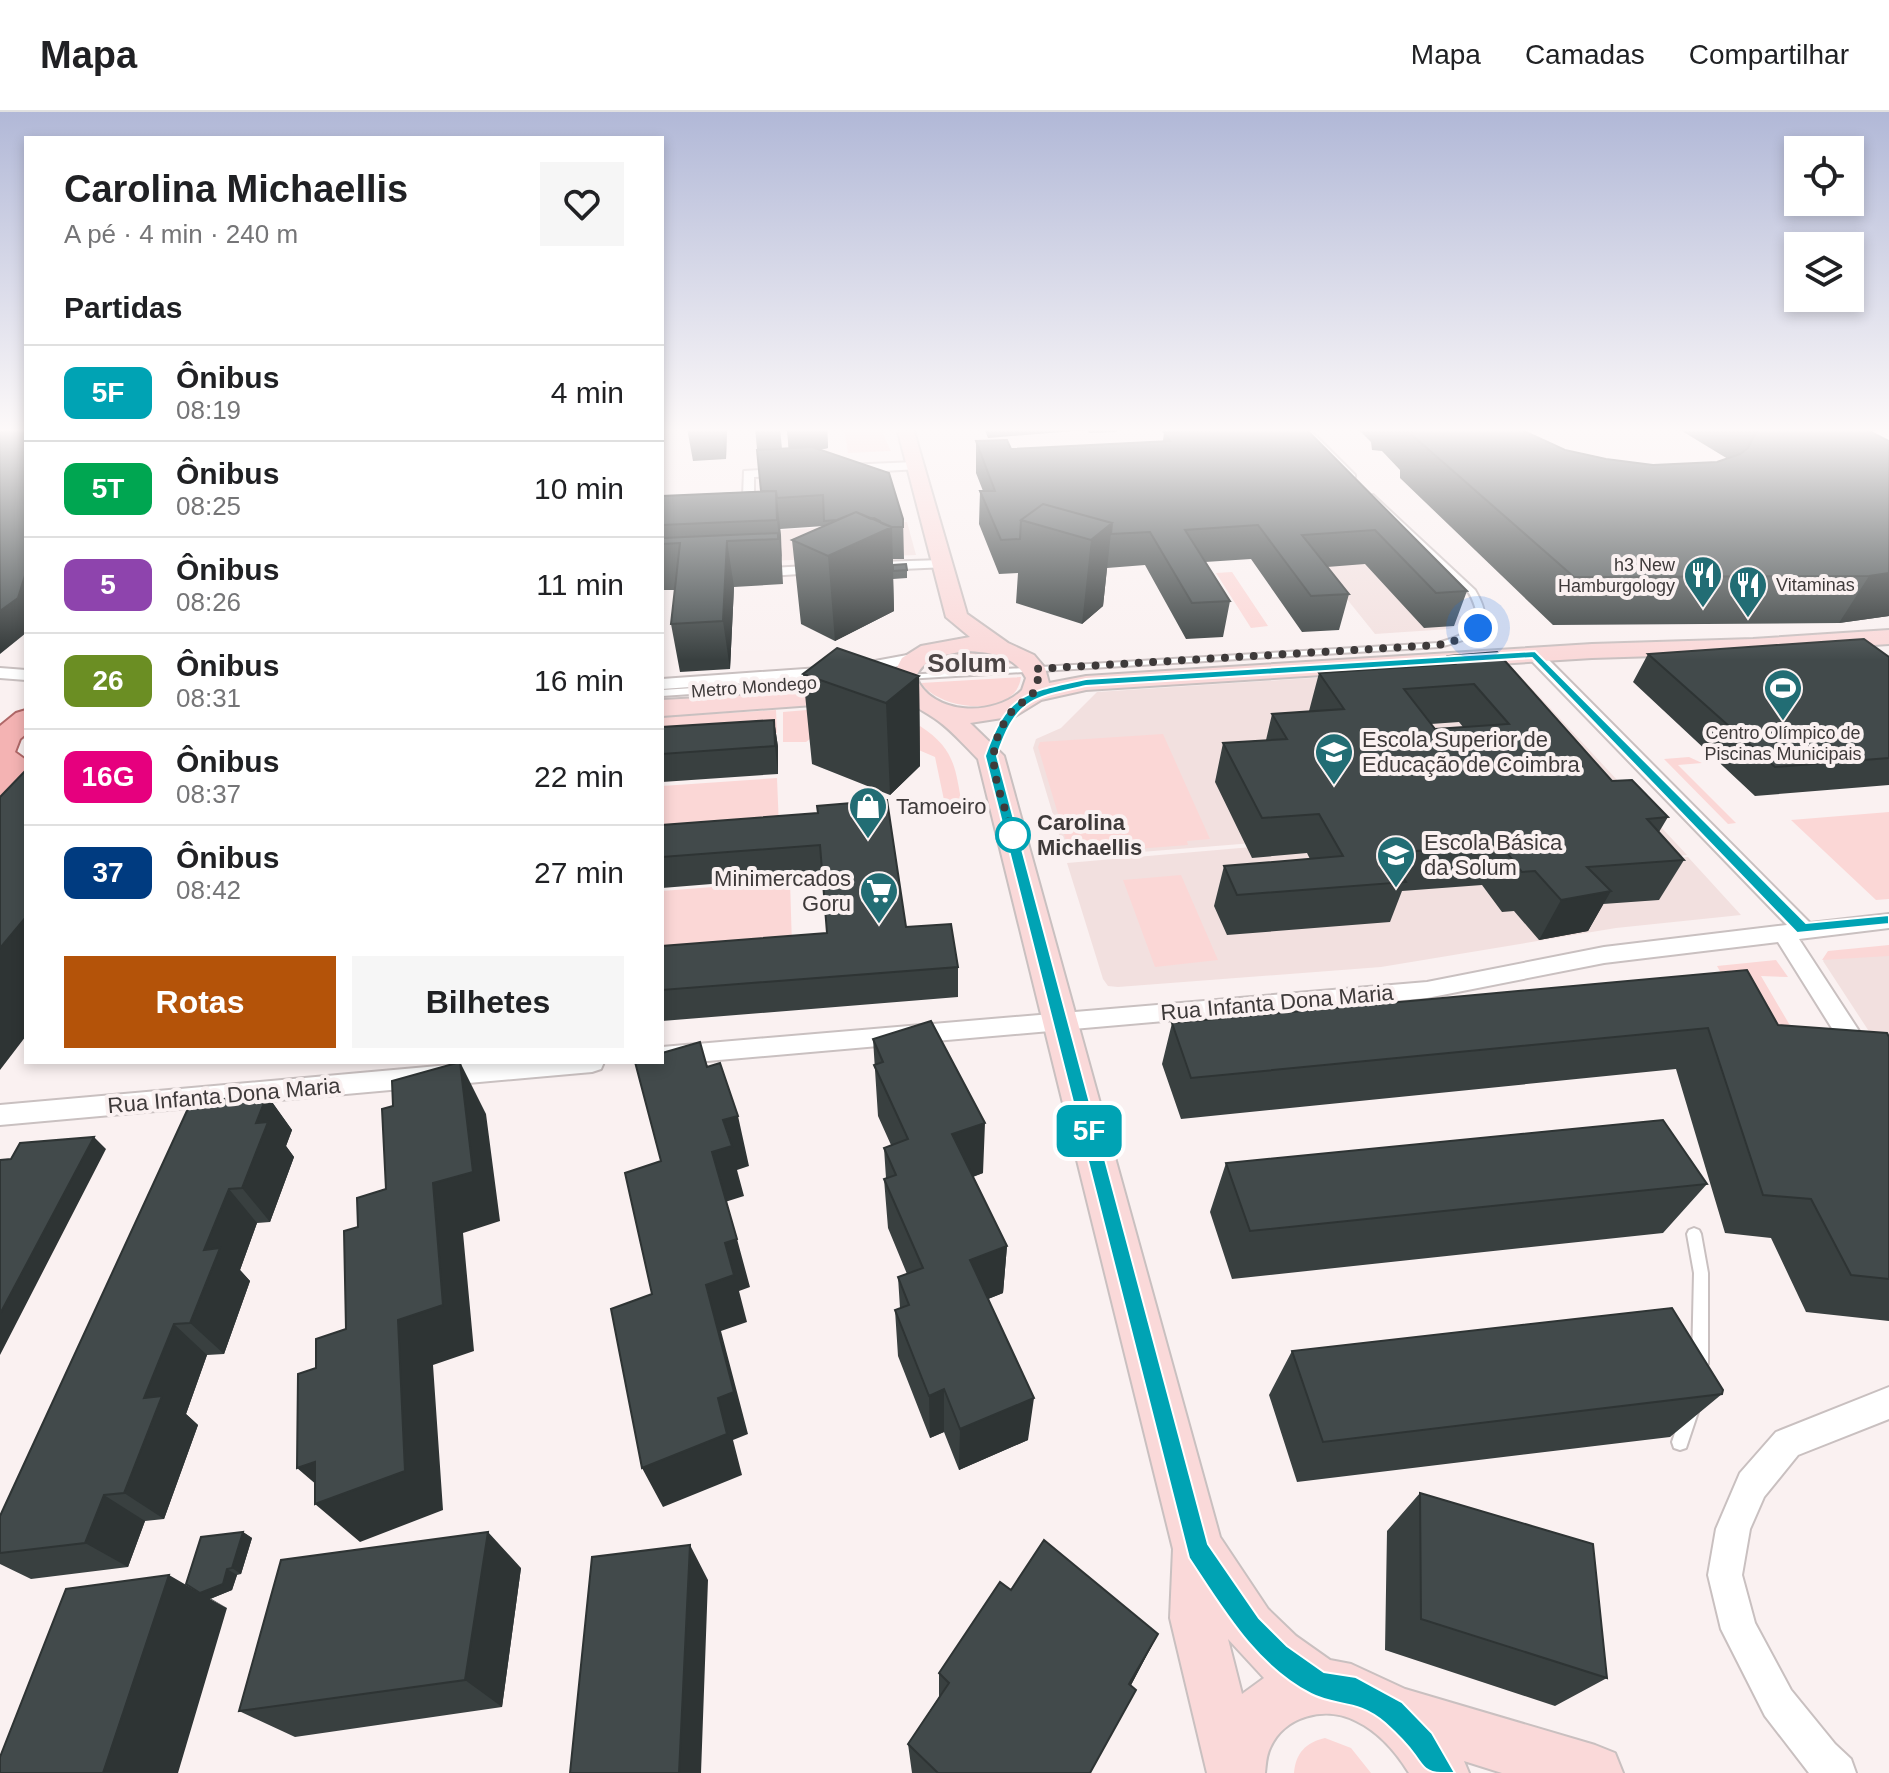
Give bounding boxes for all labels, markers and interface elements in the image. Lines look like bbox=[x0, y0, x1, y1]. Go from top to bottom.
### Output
text: Mapa bbox=[40, 34, 137, 76]
text: Mapa bbox=[1411, 39, 1481, 70]
text: Camadas bbox=[1525, 39, 1645, 70]
text: Compartilhar bbox=[1689, 39, 1849, 70]
map controls bbox=[1784, 136, 1864, 312]
button: locate bbox=[1784, 136, 1864, 216]
button: heart bbox=[540, 162, 624, 246]
text: Carolina Michaellis bbox=[64, 168, 408, 210]
text: A pé · 4 min · 240 m bbox=[64, 219, 298, 249]
button: layers bbox=[1784, 232, 1864, 312]
text: Partidas bbox=[64, 291, 182, 324]
text: Ônibus bbox=[176, 361, 279, 394]
text: 4 min bbox=[551, 376, 624, 409]
text: 5F bbox=[92, 377, 124, 408]
text: 08:19 bbox=[176, 395, 241, 425]
text: Ônibus bbox=[176, 457, 279, 490]
text: 10 min bbox=[534, 472, 624, 505]
text: 5T bbox=[92, 473, 124, 504]
text: 08:25 bbox=[176, 491, 241, 521]
text: Ônibus bbox=[176, 553, 279, 586]
restaurant icon: h3 New Hamburgology bbox=[1682, 554, 1724, 609]
place label: h3 New Hamburgology bbox=[1558, 555, 1676, 596]
restaurant icon: Vitaminas bbox=[1727, 564, 1769, 619]
text: 11 min bbox=[536, 568, 624, 601]
text: 5 bbox=[100, 569, 116, 600]
place label: Vitaminas bbox=[1776, 575, 1855, 595]
text: 08:26 bbox=[176, 587, 241, 617]
your location bbox=[1458, 608, 1498, 648]
district label: Solum bbox=[927, 648, 1007, 678]
text: Ônibus bbox=[176, 649, 279, 682]
text: 16 min bbox=[534, 664, 624, 697]
text: 26 bbox=[92, 665, 124, 696]
sports icon: Centro Olímpico de Piscinas Municipais bbox=[1762, 667, 1804, 722]
street label: Metro Mondego bbox=[690, 673, 818, 701]
text: 08:31 bbox=[176, 683, 241, 713]
place label: Centro Olímpico de Piscinas Municipais bbox=[1704, 723, 1862, 764]
place label: Escola Superior de Educação de Coimbra bbox=[1362, 727, 1580, 777]
school or university icon: Escola Superior de Educação de Coimbra bbox=[1313, 731, 1355, 786]
text: Ônibus bbox=[176, 745, 279, 778]
text: 22 min bbox=[534, 760, 624, 793]
text: 16G bbox=[82, 761, 134, 792]
text: 08:37 bbox=[176, 779, 241, 809]
shop icon: Tamoeiro bbox=[847, 785, 889, 840]
place label: Tamoeiro bbox=[896, 794, 986, 819]
place label: Carolina Michaellis bbox=[1037, 810, 1142, 860]
marker: Carolina Michaellis bbox=[996, 818, 1030, 852]
place label: Escola Básica da Solum bbox=[1424, 830, 1563, 880]
school or university icon: Escola Básica da Solum bbox=[1375, 834, 1417, 889]
text: Ônibus bbox=[176, 841, 279, 874]
text: 27 min bbox=[534, 856, 624, 889]
text: 37 bbox=[92, 857, 124, 888]
place label: Minimercados Goru bbox=[714, 866, 851, 916]
supermarket icon: Minimercados Goru bbox=[858, 870, 900, 925]
text: 08:42 bbox=[176, 875, 241, 905]
button: Rotas bbox=[64, 956, 336, 1048]
button: Bilhetes bbox=[352, 956, 624, 1048]
street label: Rua Infanta Dona Maria bbox=[1160, 980, 1395, 1025]
street label: Rua Infanta Dona Maria bbox=[107, 1073, 342, 1118]
line badge: 5F bbox=[1053, 1105, 1125, 1157]
text: 5F bbox=[1073, 1115, 1105, 1146]

